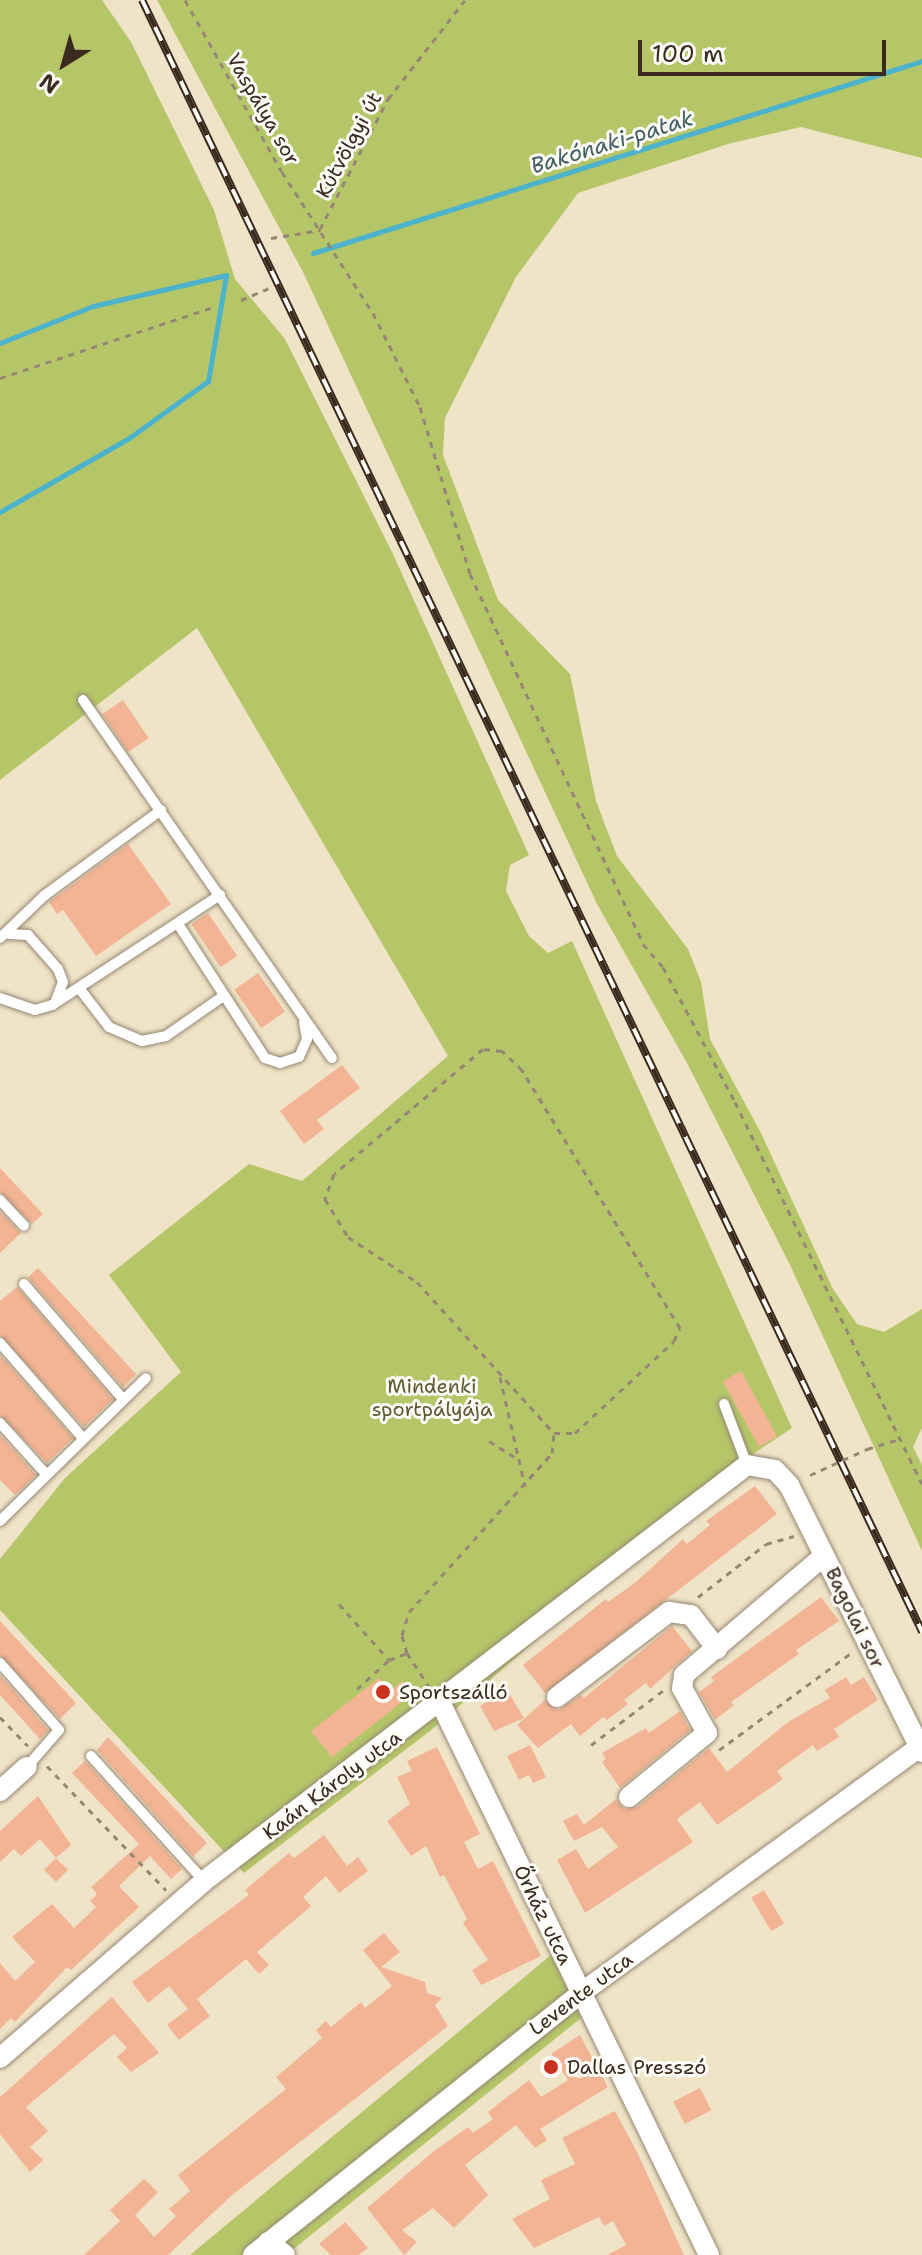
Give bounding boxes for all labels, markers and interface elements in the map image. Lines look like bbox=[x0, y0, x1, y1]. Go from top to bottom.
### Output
north arrow bbox=[24, 24, 104, 104]
scale bar bbox=[642, 24, 890, 74]
text: 100 m bbox=[652, 38, 724, 70]
street label: Vaspálya sor bbox=[221, 49, 305, 169]
text: N bbox=[34, 67, 65, 100]
street label: Kútvölgyi út bbox=[311, 88, 387, 202]
water label: Bakónaki-patak bbox=[527, 105, 697, 179]
park label: Mindenki sportpályája bbox=[372, 1375, 492, 1422]
street label: Bagolai sor bbox=[820, 1563, 890, 1673]
place label: Sportszálló bbox=[399, 1680, 508, 1704]
marker: Sportszálló bbox=[374, 1683, 392, 1701]
street label: Kaán Károly utca bbox=[258, 1725, 406, 1845]
street label: Őrház utca bbox=[508, 1861, 578, 1969]
street label: Levente utca bbox=[525, 1947, 637, 2041]
place label: Dallas Presszó bbox=[567, 2055, 706, 2079]
marker: Dallas Presszó bbox=[542, 2058, 560, 2076]

